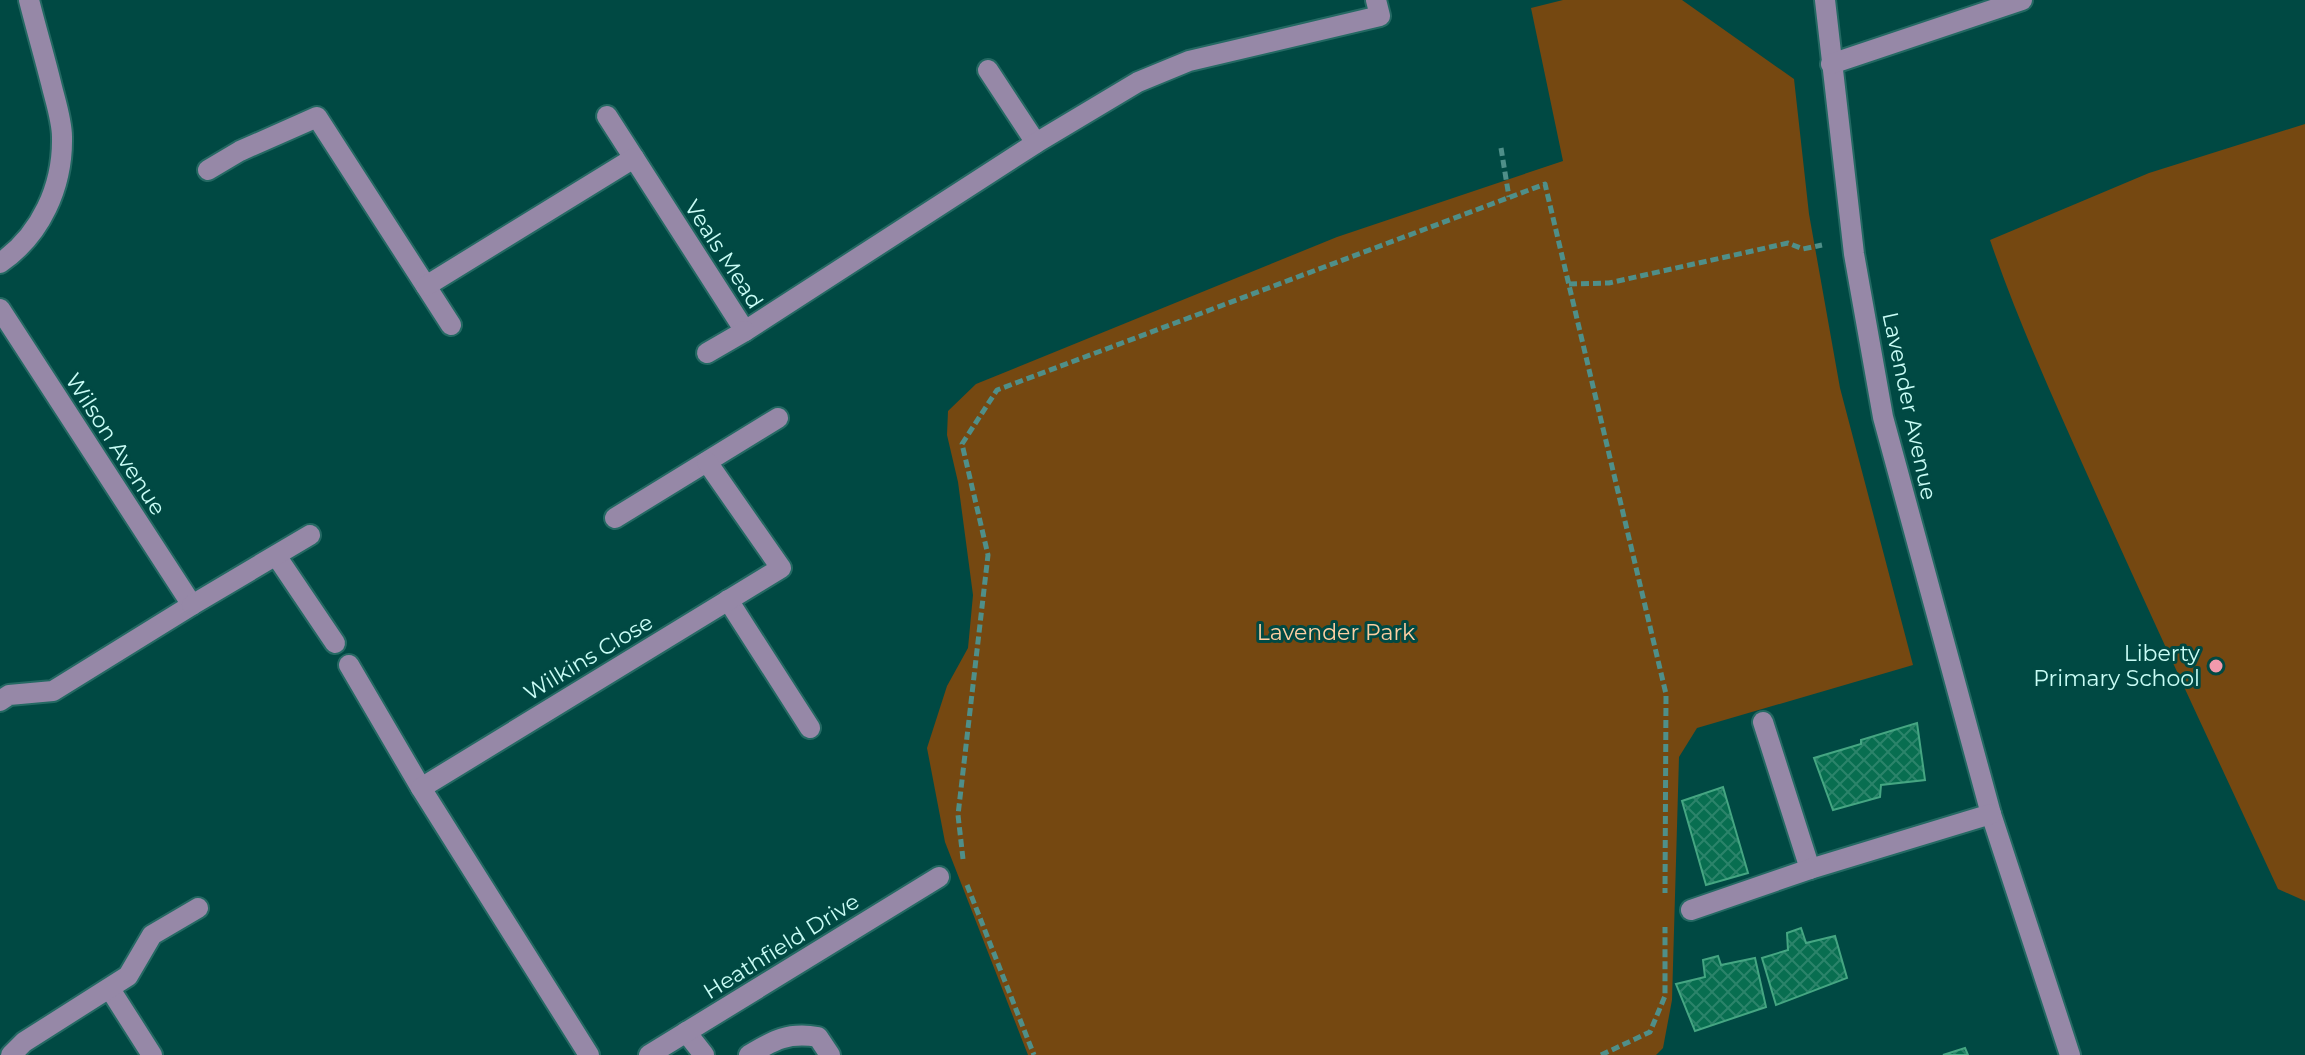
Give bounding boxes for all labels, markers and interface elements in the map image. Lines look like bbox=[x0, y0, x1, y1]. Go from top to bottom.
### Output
street label: Veals Mead bbox=[678, 195, 769, 314]
street label: Lavender Avenue bbox=[1876, 310, 1943, 502]
street label: Wilson Avenue bbox=[60, 368, 172, 520]
street label: Wilkins Close bbox=[519, 608, 658, 707]
park label: Lavender Park bbox=[1257, 619, 1416, 646]
place label: Liberty Primary School bbox=[2033, 640, 2200, 692]
marker: Liberty Primary School bbox=[2207, 657, 2225, 675]
street label: Heathfield Drive bbox=[698, 888, 864, 1005]

